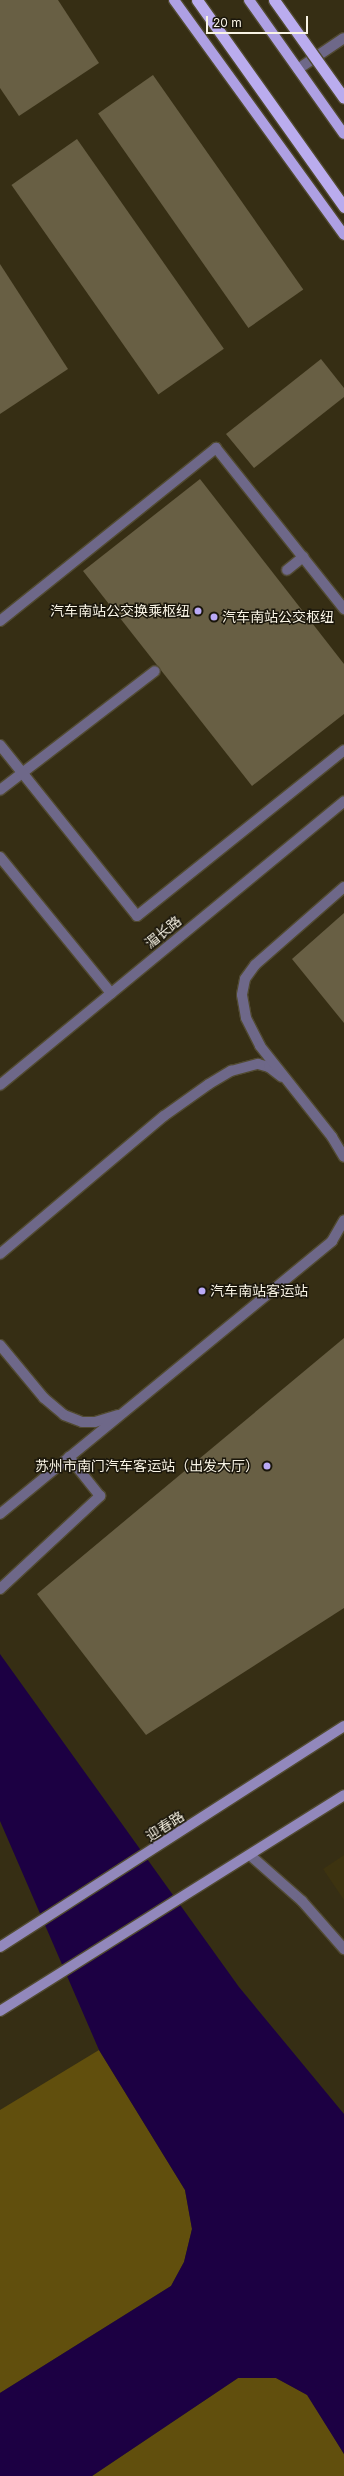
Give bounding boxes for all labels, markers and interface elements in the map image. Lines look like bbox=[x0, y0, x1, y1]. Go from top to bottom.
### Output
scale bar bbox=[208, 8, 310, 34]
text: 20 m bbox=[213, 15, 242, 30]
place label: 汽车南站公交换乘枢纽 bbox=[50, 603, 190, 619]
marker: 汽车南站公交换乘枢纽 bbox=[193, 606, 203, 616]
place label: 汽车南站公交枢纽 bbox=[222, 609, 334, 625]
marker: 汽车南站公交枢纽 bbox=[209, 612, 219, 622]
street label: 湄长路 bbox=[141, 912, 185, 952]
place label: 汽车南站客运站 bbox=[210, 1283, 308, 1299]
marker: 汽车南站客运站 bbox=[197, 1286, 207, 1296]
place label: 苏州市南门汽车客运站（出发大厅） bbox=[35, 1458, 259, 1474]
marker: 苏州市南门汽车客运站（出发大厅） bbox=[262, 1461, 272, 1471]
street label: 迎春路 bbox=[143, 1808, 187, 1844]

